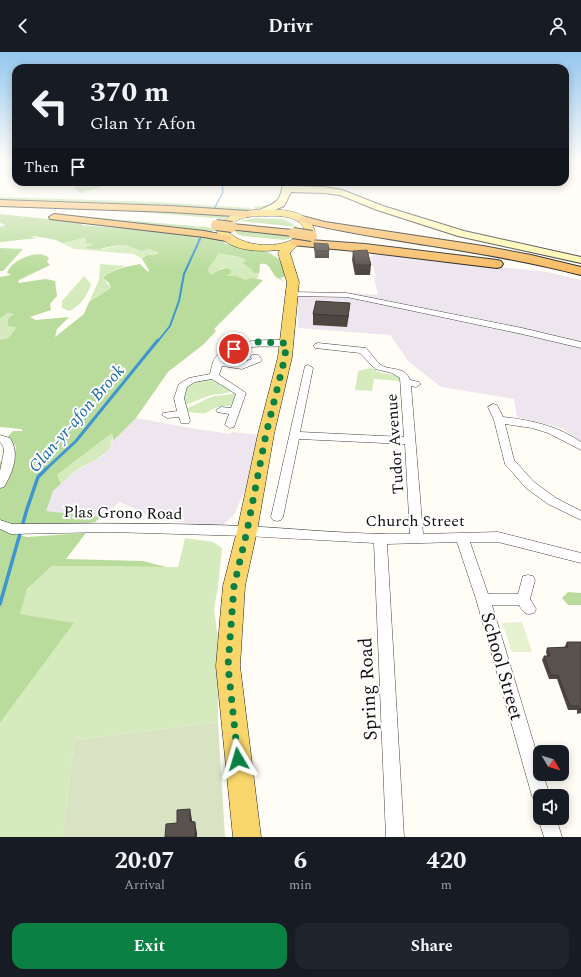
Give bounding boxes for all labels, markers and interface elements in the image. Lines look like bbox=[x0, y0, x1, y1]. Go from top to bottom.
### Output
text: Drivr bbox=[268, 13, 313, 40]
icon: back bbox=[12, 15, 34, 37]
icon: person bbox=[547, 15, 569, 37]
text: 370 m bbox=[90, 71, 169, 114]
icon: left bbox=[24, 80, 76, 132]
text: Glan Yr Afon bbox=[90, 110, 196, 137]
text: Then bbox=[24, 156, 59, 179]
icon: arrive bbox=[67, 156, 89, 178]
pin bbox=[217, 332, 251, 366]
icon: arrive bbox=[223, 338, 245, 360]
water label: Glan-yr-afon Brook bbox=[22, 359, 131, 478]
street label: Tudor Avenue bbox=[380, 393, 410, 495]
street label: Plas Grono Road bbox=[63, 500, 183, 526]
street label: Church Street bbox=[365, 509, 465, 533]
street label: School Street bbox=[472, 609, 531, 724]
street label: Spring Road bbox=[351, 637, 386, 741]
position arrow bbox=[217, 738, 259, 780]
north arrow bbox=[533, 745, 569, 781]
map controls bbox=[533, 745, 569, 825]
button: sound bbox=[533, 789, 569, 825]
text: 20:07 bbox=[114, 843, 175, 879]
text: 6 bbox=[294, 843, 307, 879]
text: 420 bbox=[426, 843, 467, 879]
text: Arrival bbox=[124, 875, 165, 895]
text: min bbox=[289, 875, 312, 895]
text: m bbox=[441, 875, 452, 895]
button: Exit bbox=[12, 923, 287, 969]
button: Share bbox=[295, 923, 569, 969]

